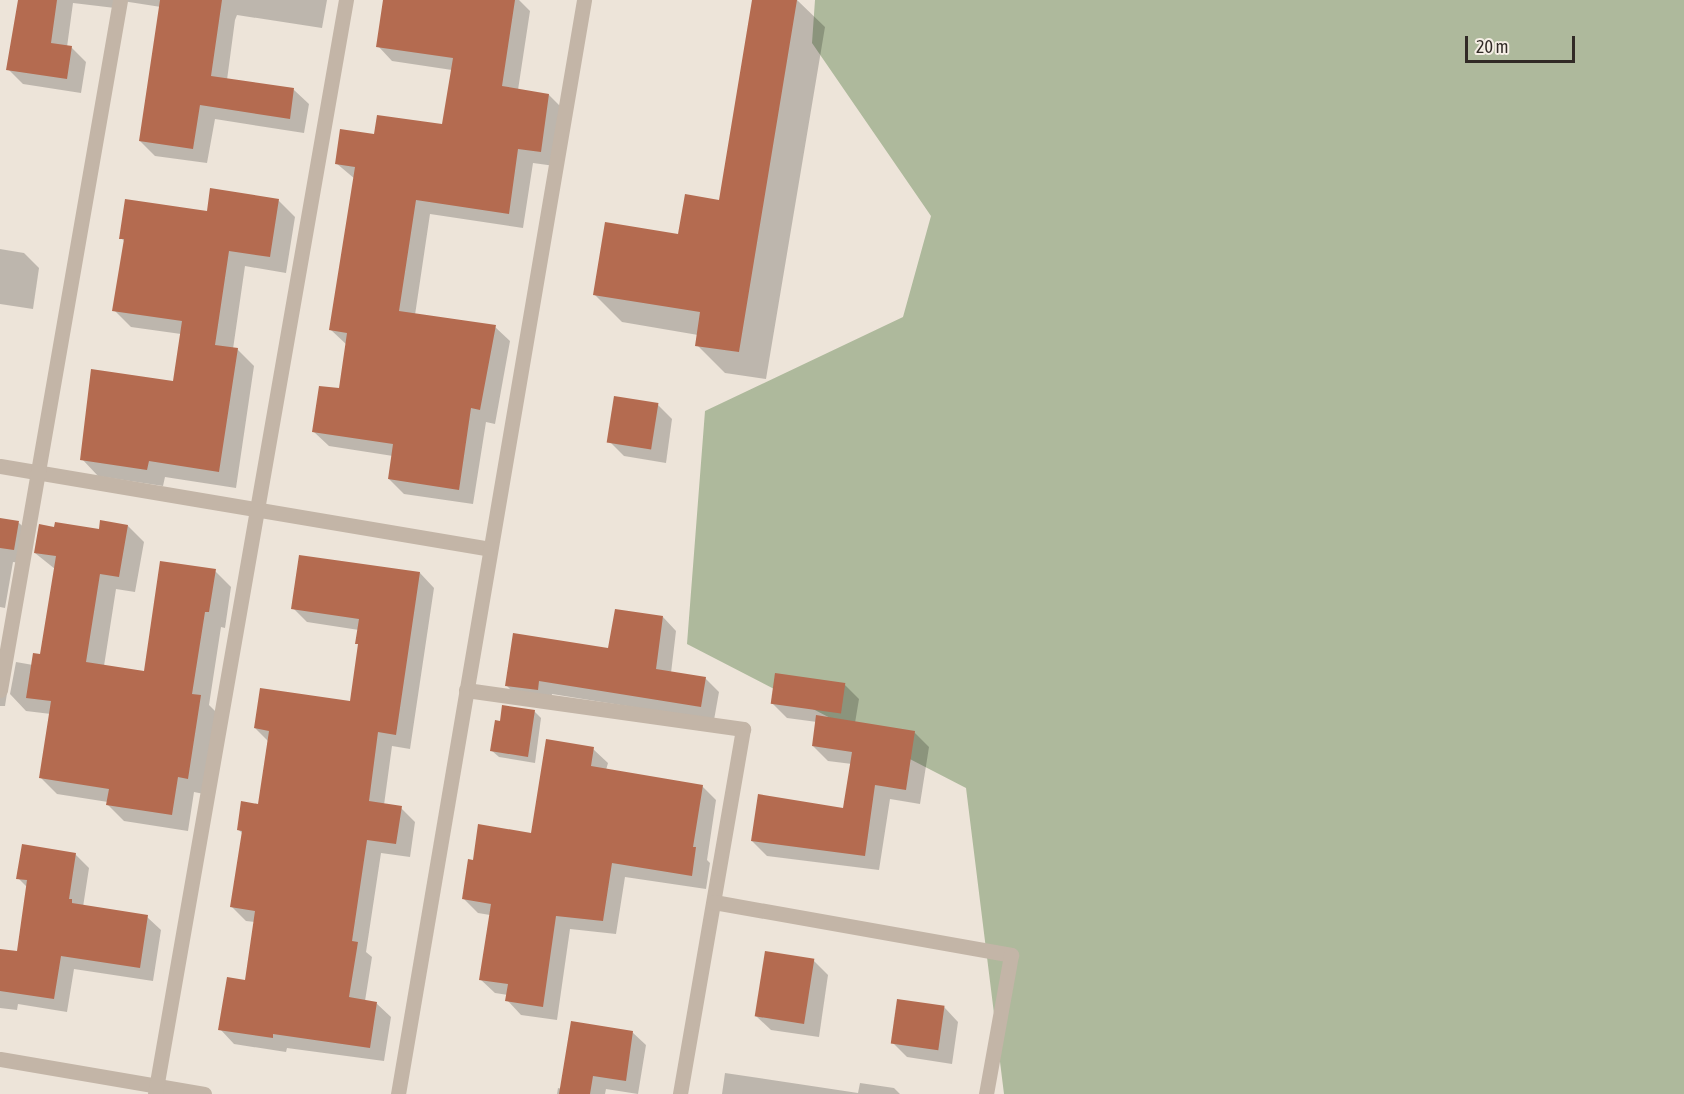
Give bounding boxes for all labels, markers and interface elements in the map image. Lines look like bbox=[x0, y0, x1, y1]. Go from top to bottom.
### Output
scale bar bbox=[1468, 24, 1578, 62]
text: 20 m bbox=[1476, 36, 1508, 57]

